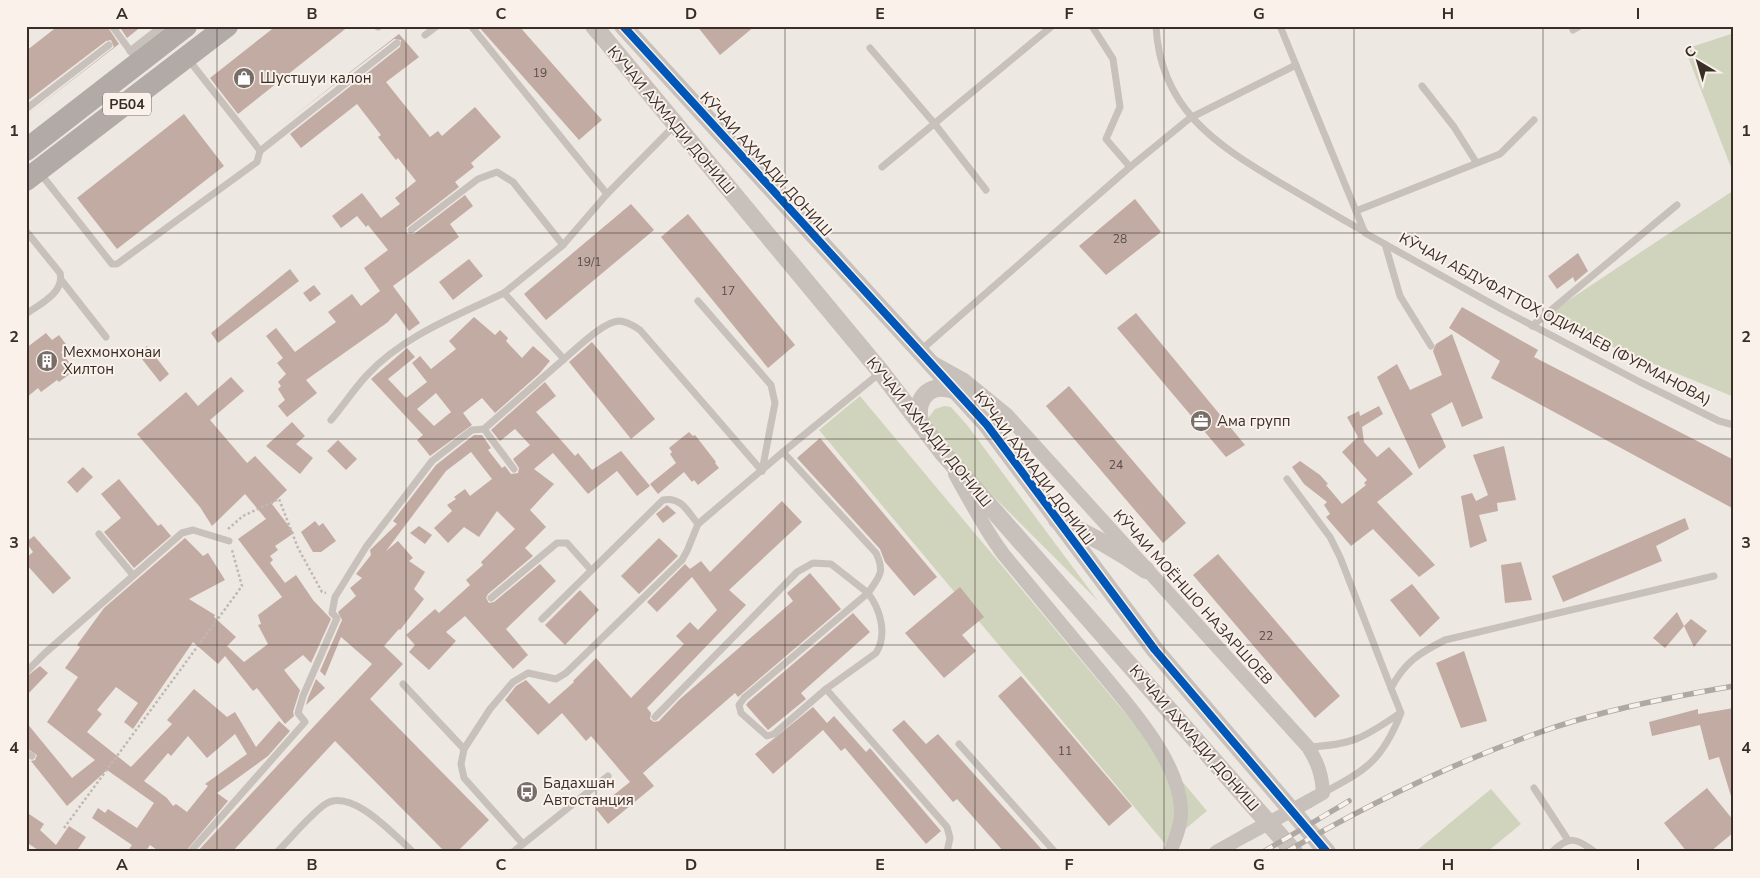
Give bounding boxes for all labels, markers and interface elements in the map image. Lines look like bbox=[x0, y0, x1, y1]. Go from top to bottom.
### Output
text: A bbox=[116, 3, 128, 25]
text: B bbox=[306, 3, 318, 25]
text: C bbox=[496, 3, 507, 25]
text: D bbox=[685, 3, 697, 25]
text: E bbox=[875, 3, 885, 25]
text: F bbox=[1065, 3, 1074, 25]
text: G bbox=[1253, 3, 1265, 25]
text: H bbox=[1442, 3, 1454, 25]
text: I bbox=[1636, 3, 1640, 25]
north arrow bbox=[1672, 38, 1722, 88]
text: С bbox=[1681, 41, 1700, 63]
street label: КУЧАИ АХМАДИ ДОНИШ bbox=[603, 42, 739, 198]
house number: 19 bbox=[533, 65, 547, 81]
shop icon: Шустшуи калон bbox=[232, 66, 256, 90]
place label: Шустшуи калон bbox=[260, 68, 372, 88]
street label: КӮЧАИ АҲМАДИ ДОНИШ bbox=[696, 87, 836, 241]
road number: РБ04 bbox=[103, 92, 151, 116]
text: 1 bbox=[9, 120, 19, 142]
text: 1 bbox=[1741, 120, 1751, 142]
street label: КӮЧАИ АБДУФАТТОҲ ОДИНАЕВ (ФУРМАНОВА) bbox=[1396, 228, 1714, 410]
house number: 28 bbox=[1113, 231, 1127, 247]
house number: 19/1 bbox=[577, 254, 602, 270]
house number: 17 bbox=[721, 283, 735, 299]
text: 2 bbox=[9, 326, 19, 348]
text: 2 bbox=[1741, 326, 1751, 348]
place label: Мехмонхонаи Хилтон bbox=[63, 342, 161, 379]
building icon: Мехмонхонаи Хилтон bbox=[35, 349, 59, 373]
street label: КУЧАИ АХМАДИ ДОНИШ bbox=[862, 353, 996, 511]
street label: КӮЧАИ АҲМАДИ ДОНИШ bbox=[969, 387, 1099, 549]
office icon: Ама групп bbox=[1189, 409, 1213, 433]
place label: Ама групп bbox=[1217, 411, 1290, 431]
house number: 24 bbox=[1109, 457, 1123, 473]
street label: КӮЧАИ МОЁНШО НАЗАРШОЕВ bbox=[1109, 505, 1277, 689]
text: 3 bbox=[9, 532, 19, 554]
text: 3 bbox=[1741, 532, 1751, 554]
house number: 22 bbox=[1259, 628, 1273, 644]
street label: КУЧАИ АХМАДИ ДОНИШ bbox=[1125, 661, 1263, 815]
text: 4 bbox=[9, 737, 19, 759]
text: 4 bbox=[1741, 737, 1751, 759]
house number: 11 bbox=[1058, 743, 1072, 759]
place label: Бадахшан Автостанция bbox=[543, 773, 634, 810]
bus stop icon: Бадахшан Автостанция bbox=[515, 780, 539, 804]
text: A bbox=[116, 854, 128, 876]
text: B bbox=[306, 854, 318, 876]
text: C bbox=[496, 854, 507, 876]
text: D bbox=[685, 854, 697, 876]
text: E bbox=[875, 854, 885, 876]
text: F bbox=[1065, 854, 1074, 876]
text: G bbox=[1253, 854, 1265, 876]
text: H bbox=[1442, 854, 1454, 876]
text: I bbox=[1636, 854, 1640, 876]

